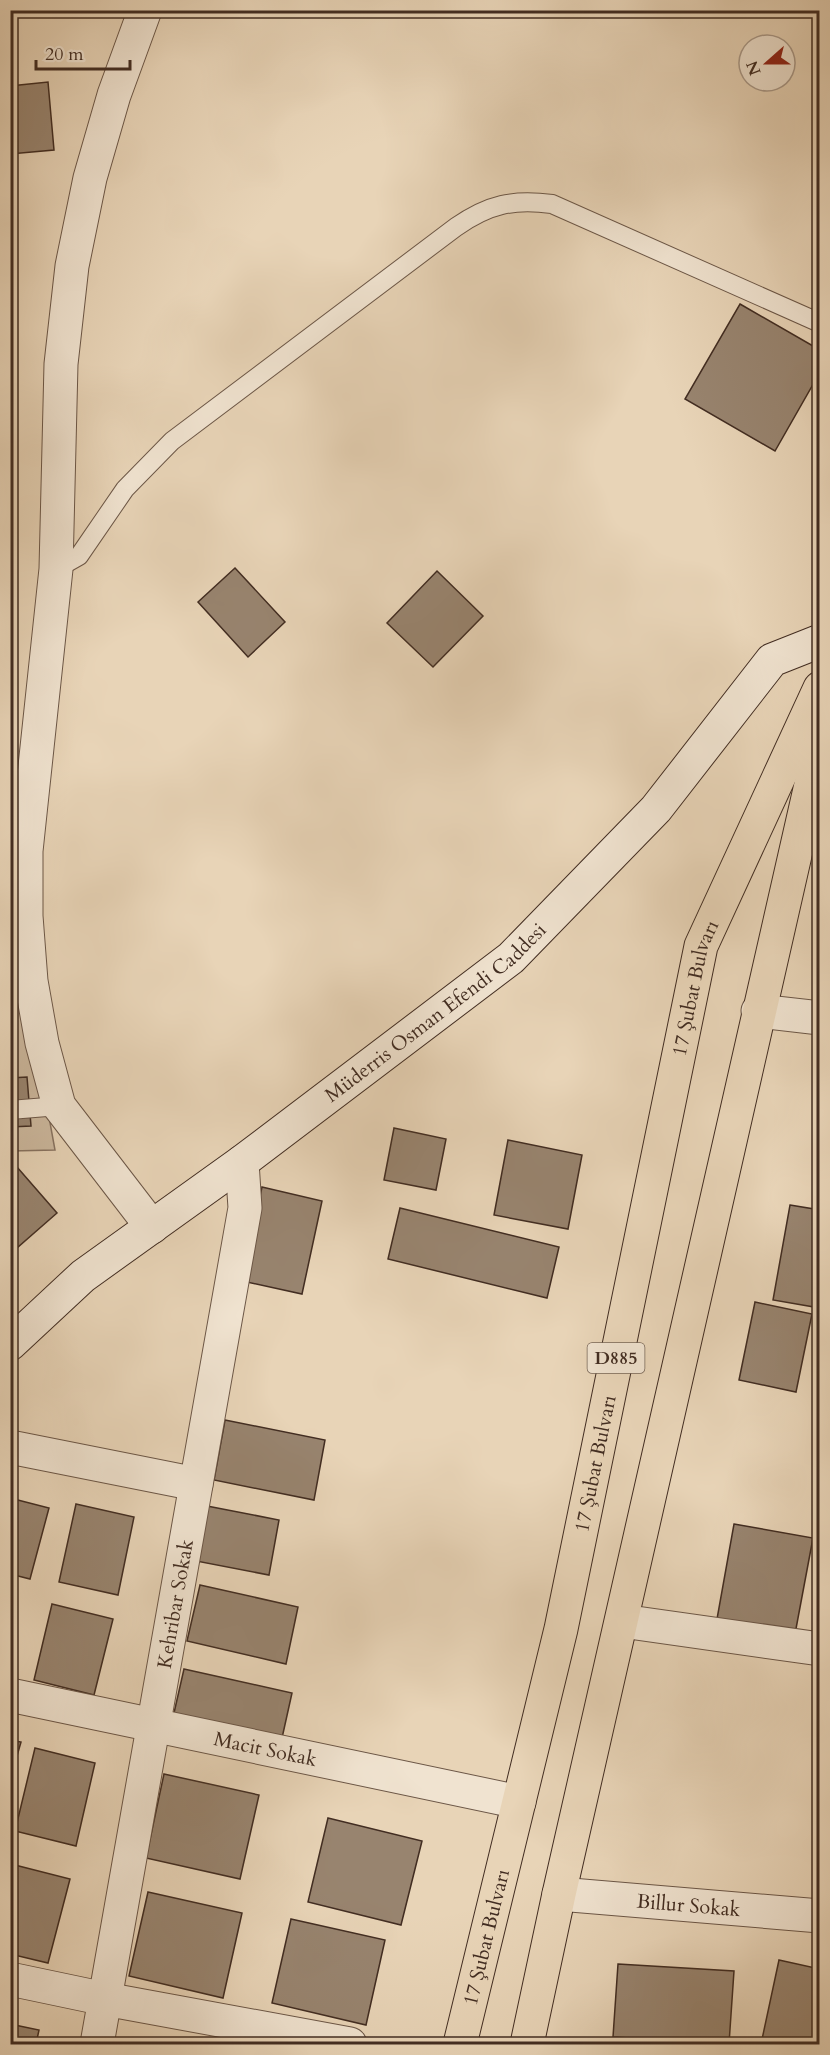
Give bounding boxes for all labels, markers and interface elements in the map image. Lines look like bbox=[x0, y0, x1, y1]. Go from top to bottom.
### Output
scale bar bbox=[36, 33, 130, 71]
north arrow bbox=[737, 33, 797, 93]
text: 20 m bbox=[45, 42, 84, 67]
text: N bbox=[741, 57, 767, 78]
street label: 17 Şubat Bulvarı bbox=[666, 915, 725, 1059]
street label: Müderris Osman Efendi Caddesi bbox=[319, 917, 552, 1109]
road number: D885 bbox=[588, 1343, 644, 1373]
street label: 17 Şubat Bulvarı bbox=[568, 1392, 623, 1535]
street label: Kehribar Sokak bbox=[151, 1537, 200, 1671]
street label: Macit Sokak bbox=[211, 1725, 320, 1773]
street label: 17 Şubat Bulvarı bbox=[457, 1866, 516, 2008]
street label: Billur Sokak bbox=[636, 1888, 742, 1923]

